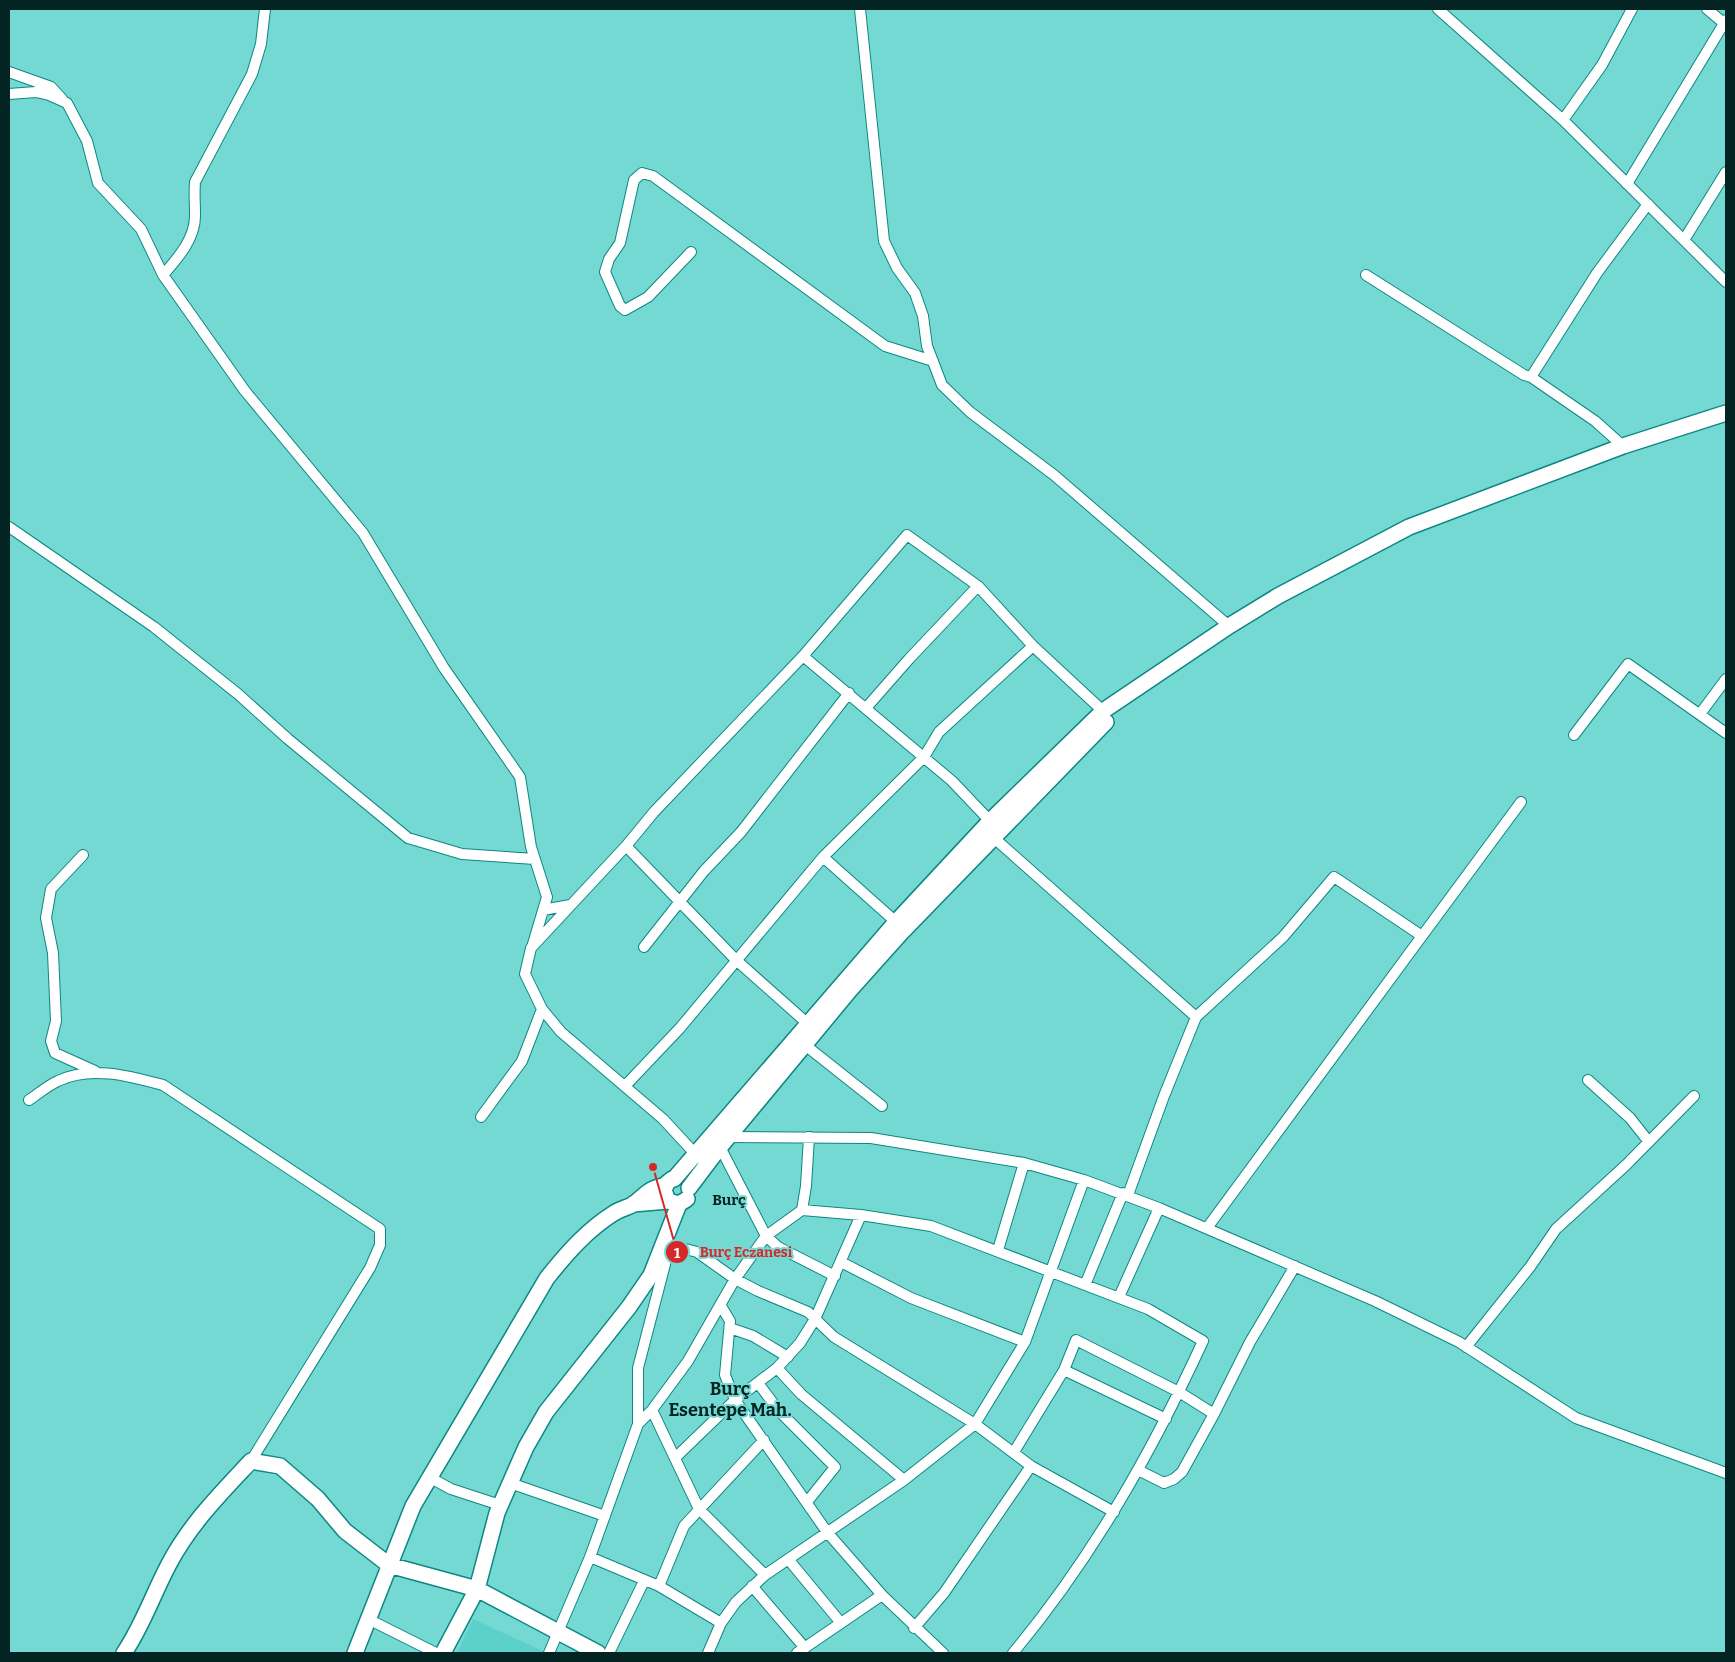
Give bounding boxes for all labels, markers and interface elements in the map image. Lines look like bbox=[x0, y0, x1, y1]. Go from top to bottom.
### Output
district label: Burç bbox=[712, 1191, 746, 1209]
callout: Burç Eczanesi bbox=[664, 1238, 802, 1267]
text: 1 bbox=[674, 1244, 681, 1262]
text: Burç Eczanesi bbox=[700, 1244, 793, 1261]
district label: Burç Esentepe Mah. bbox=[668, 1378, 792, 1421]

